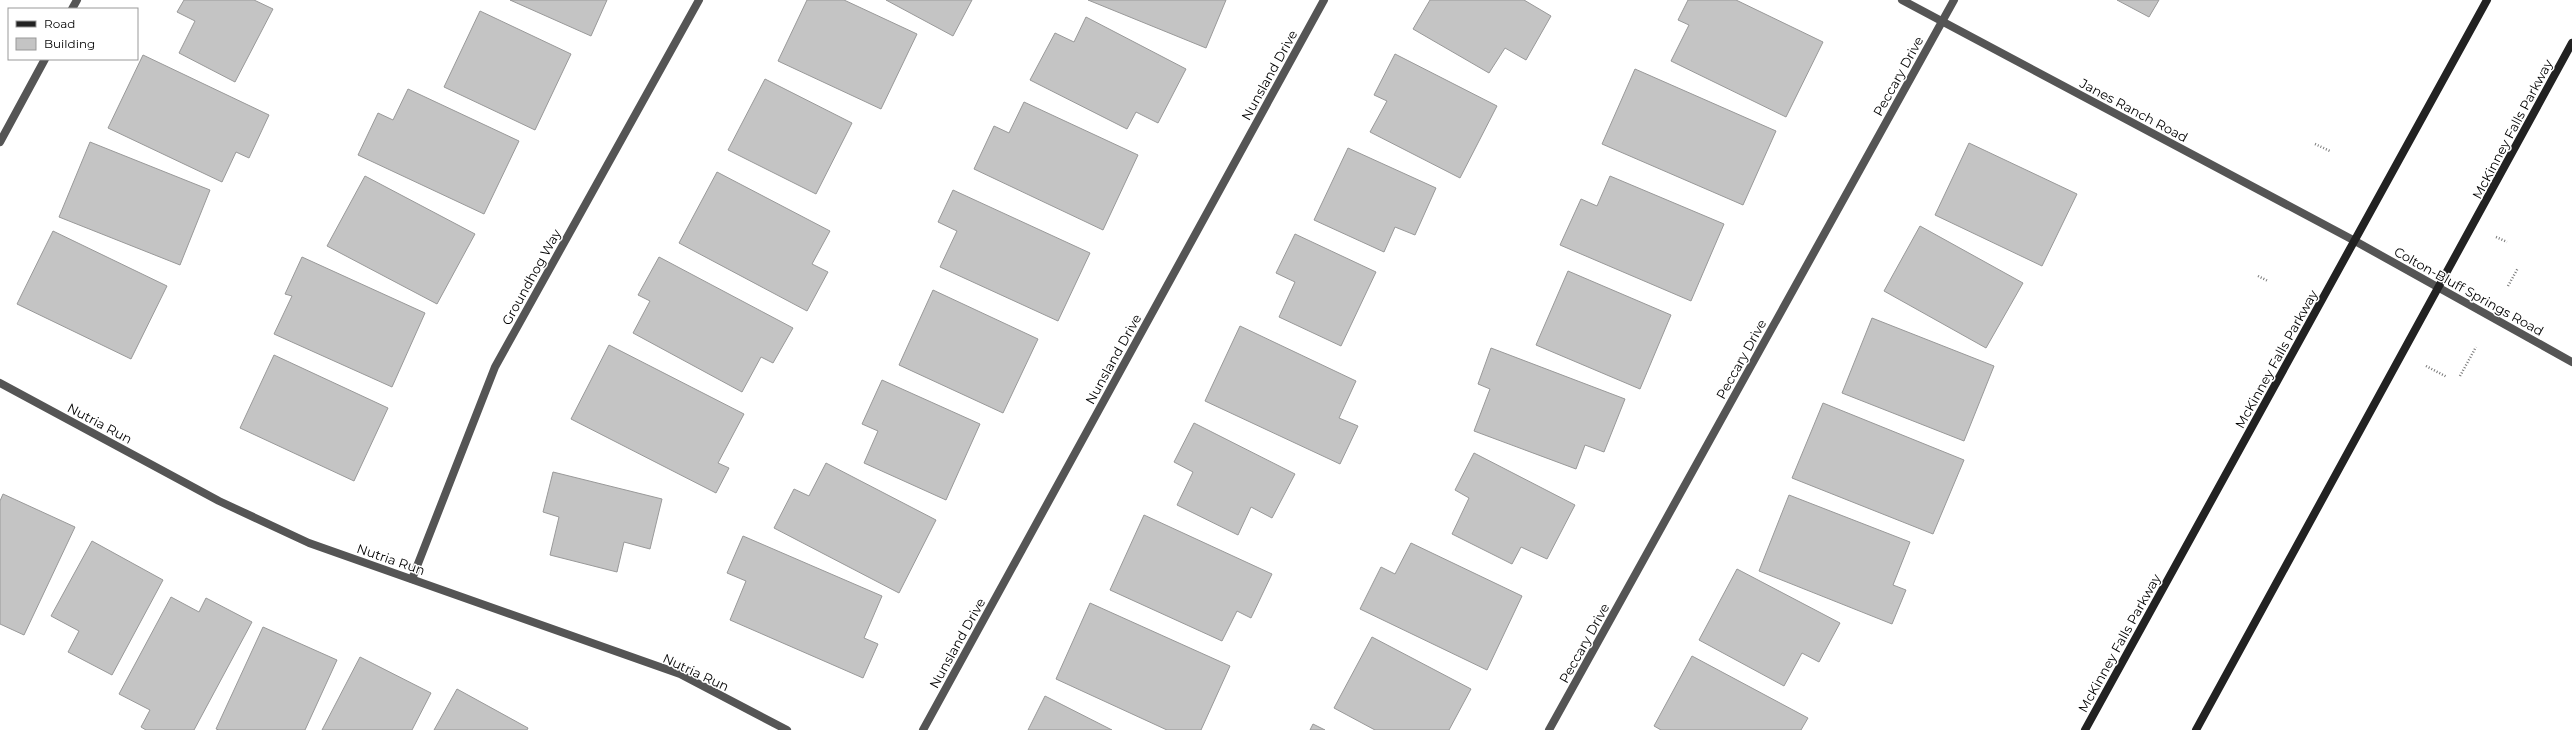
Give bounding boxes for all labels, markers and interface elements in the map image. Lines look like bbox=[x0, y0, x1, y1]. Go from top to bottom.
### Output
legend bbox=[8, 8, 138, 60]
text: Road bbox=[44, 16, 75, 31]
street label: Nunsland Drive bbox=[1238, 27, 1300, 123]
street label: Peccary Drive bbox=[1869, 33, 1927, 119]
text: Building bbox=[44, 36, 95, 51]
street label: McKinney Falls Parkway bbox=[2468, 56, 2556, 201]
street label: Janes Ranch Road bbox=[2076, 74, 2191, 145]
street label: Groundhog Way bbox=[498, 225, 564, 328]
street label: Colton-Bluff Springs Road bbox=[2391, 243, 2547, 339]
street label: McKinney Falls Parkway bbox=[2231, 286, 2321, 431]
street label: Nunsland Drive bbox=[1082, 311, 1144, 407]
street label: Peccary Drive bbox=[1712, 316, 1770, 402]
street label: Nutria Run bbox=[65, 399, 135, 447]
street label: Nutria Run bbox=[355, 540, 427, 578]
street label: McKinney Falls Parkway bbox=[2074, 570, 2164, 715]
street label: Nunsland Drive bbox=[926, 595, 988, 691]
street label: Peccary Drive bbox=[1555, 600, 1613, 686]
street label: Nutria Run bbox=[660, 650, 732, 694]

